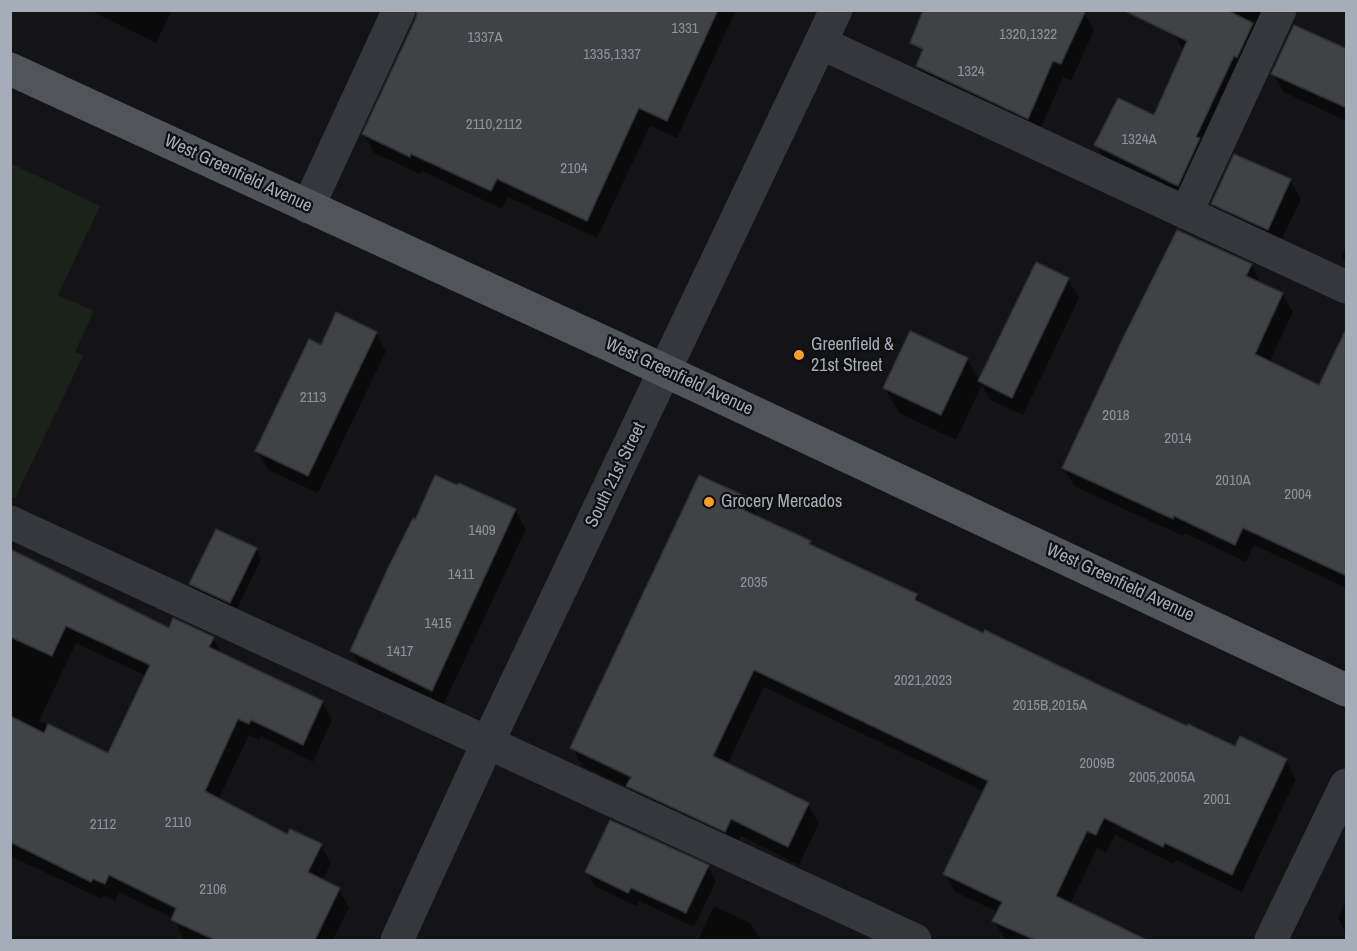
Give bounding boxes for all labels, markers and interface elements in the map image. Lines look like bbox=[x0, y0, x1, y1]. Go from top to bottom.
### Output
house number: 1331 bbox=[671, 20, 699, 38]
house number: 1320,1322 bbox=[999, 26, 1057, 44]
house number: 1337A bbox=[467, 29, 503, 47]
house number: 1335,1337 bbox=[583, 46, 641, 64]
house number: 1324 bbox=[957, 63, 985, 81]
house number: 2110,2112 bbox=[466, 116, 522, 134]
street label: West Greenfield Avenue bbox=[161, 130, 315, 218]
house number: 1324A bbox=[1121, 131, 1157, 149]
house number: 2104 bbox=[560, 160, 588, 178]
street label: West Greenfield Avenue bbox=[602, 333, 756, 421]
place label: Greenfield & 21st Street bbox=[811, 334, 894, 376]
marker: Greenfield & 21st Street bbox=[792, 348, 806, 362]
house number: 2113 bbox=[300, 389, 326, 407]
house number: 2018 bbox=[1102, 407, 1130, 425]
street label: South 21st Street bbox=[581, 419, 651, 531]
house number: 2014 bbox=[1164, 430, 1192, 448]
house number: 2010A bbox=[1215, 472, 1251, 490]
house number: 2004 bbox=[1284, 486, 1312, 504]
place label: Grocery Mercados bbox=[721, 491, 842, 513]
marker: Grocery Mercados bbox=[702, 495, 716, 509]
house number: 1409 bbox=[468, 522, 496, 540]
street label: West Greenfield Avenue bbox=[1043, 539, 1197, 627]
house number: 1411 bbox=[448, 566, 474, 584]
house number: 2035 bbox=[740, 574, 768, 592]
house number: 1415 bbox=[424, 615, 452, 633]
house number: 1417 bbox=[386, 643, 414, 661]
house number: 2021,2023 bbox=[894, 672, 952, 690]
house number: 2015B,2015A bbox=[1013, 697, 1087, 715]
house number: 2009B bbox=[1079, 755, 1115, 773]
house number: 2005,2005A bbox=[1129, 769, 1195, 787]
house number: 2001 bbox=[1203, 791, 1231, 809]
house number: 2110 bbox=[165, 814, 191, 832]
house number: 2112 bbox=[90, 816, 116, 834]
house number: 2106 bbox=[199, 881, 227, 899]

